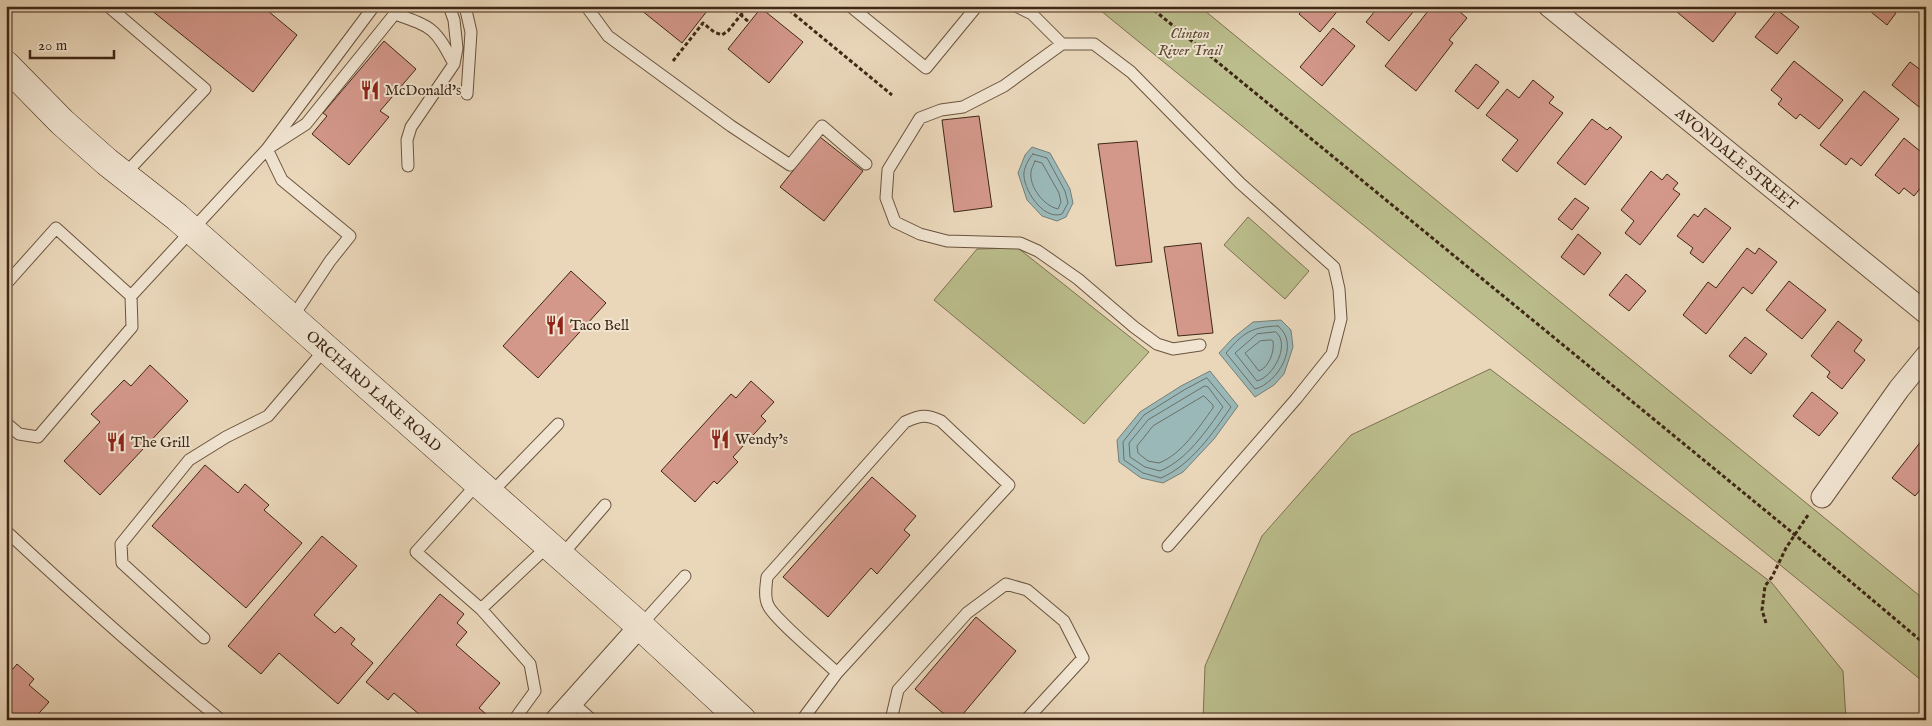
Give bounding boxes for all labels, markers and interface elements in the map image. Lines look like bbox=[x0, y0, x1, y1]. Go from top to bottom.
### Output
park label: Clinton River Trail bbox=[1158, 24, 1224, 60]
scale bar bbox=[30, 28, 114, 60]
text: 20 m bbox=[38, 36, 68, 55]
restaurant icon: McDonald's bbox=[359, 79, 381, 101]
place label: McDonald's bbox=[385, 81, 461, 100]
street label: AVONDALE STREET bbox=[1671, 103, 1802, 214]
restaurant icon: Taco Bell bbox=[544, 314, 566, 336]
place label: Taco Bell bbox=[570, 316, 630, 335]
street label: ORCHARD LAKE ROAD bbox=[302, 326, 446, 456]
restaurant icon: Wendy's bbox=[709, 428, 731, 450]
place label: Wendy's bbox=[735, 430, 788, 449]
restaurant icon: The Grill bbox=[105, 431, 127, 453]
place label: The Grill bbox=[131, 433, 191, 452]

